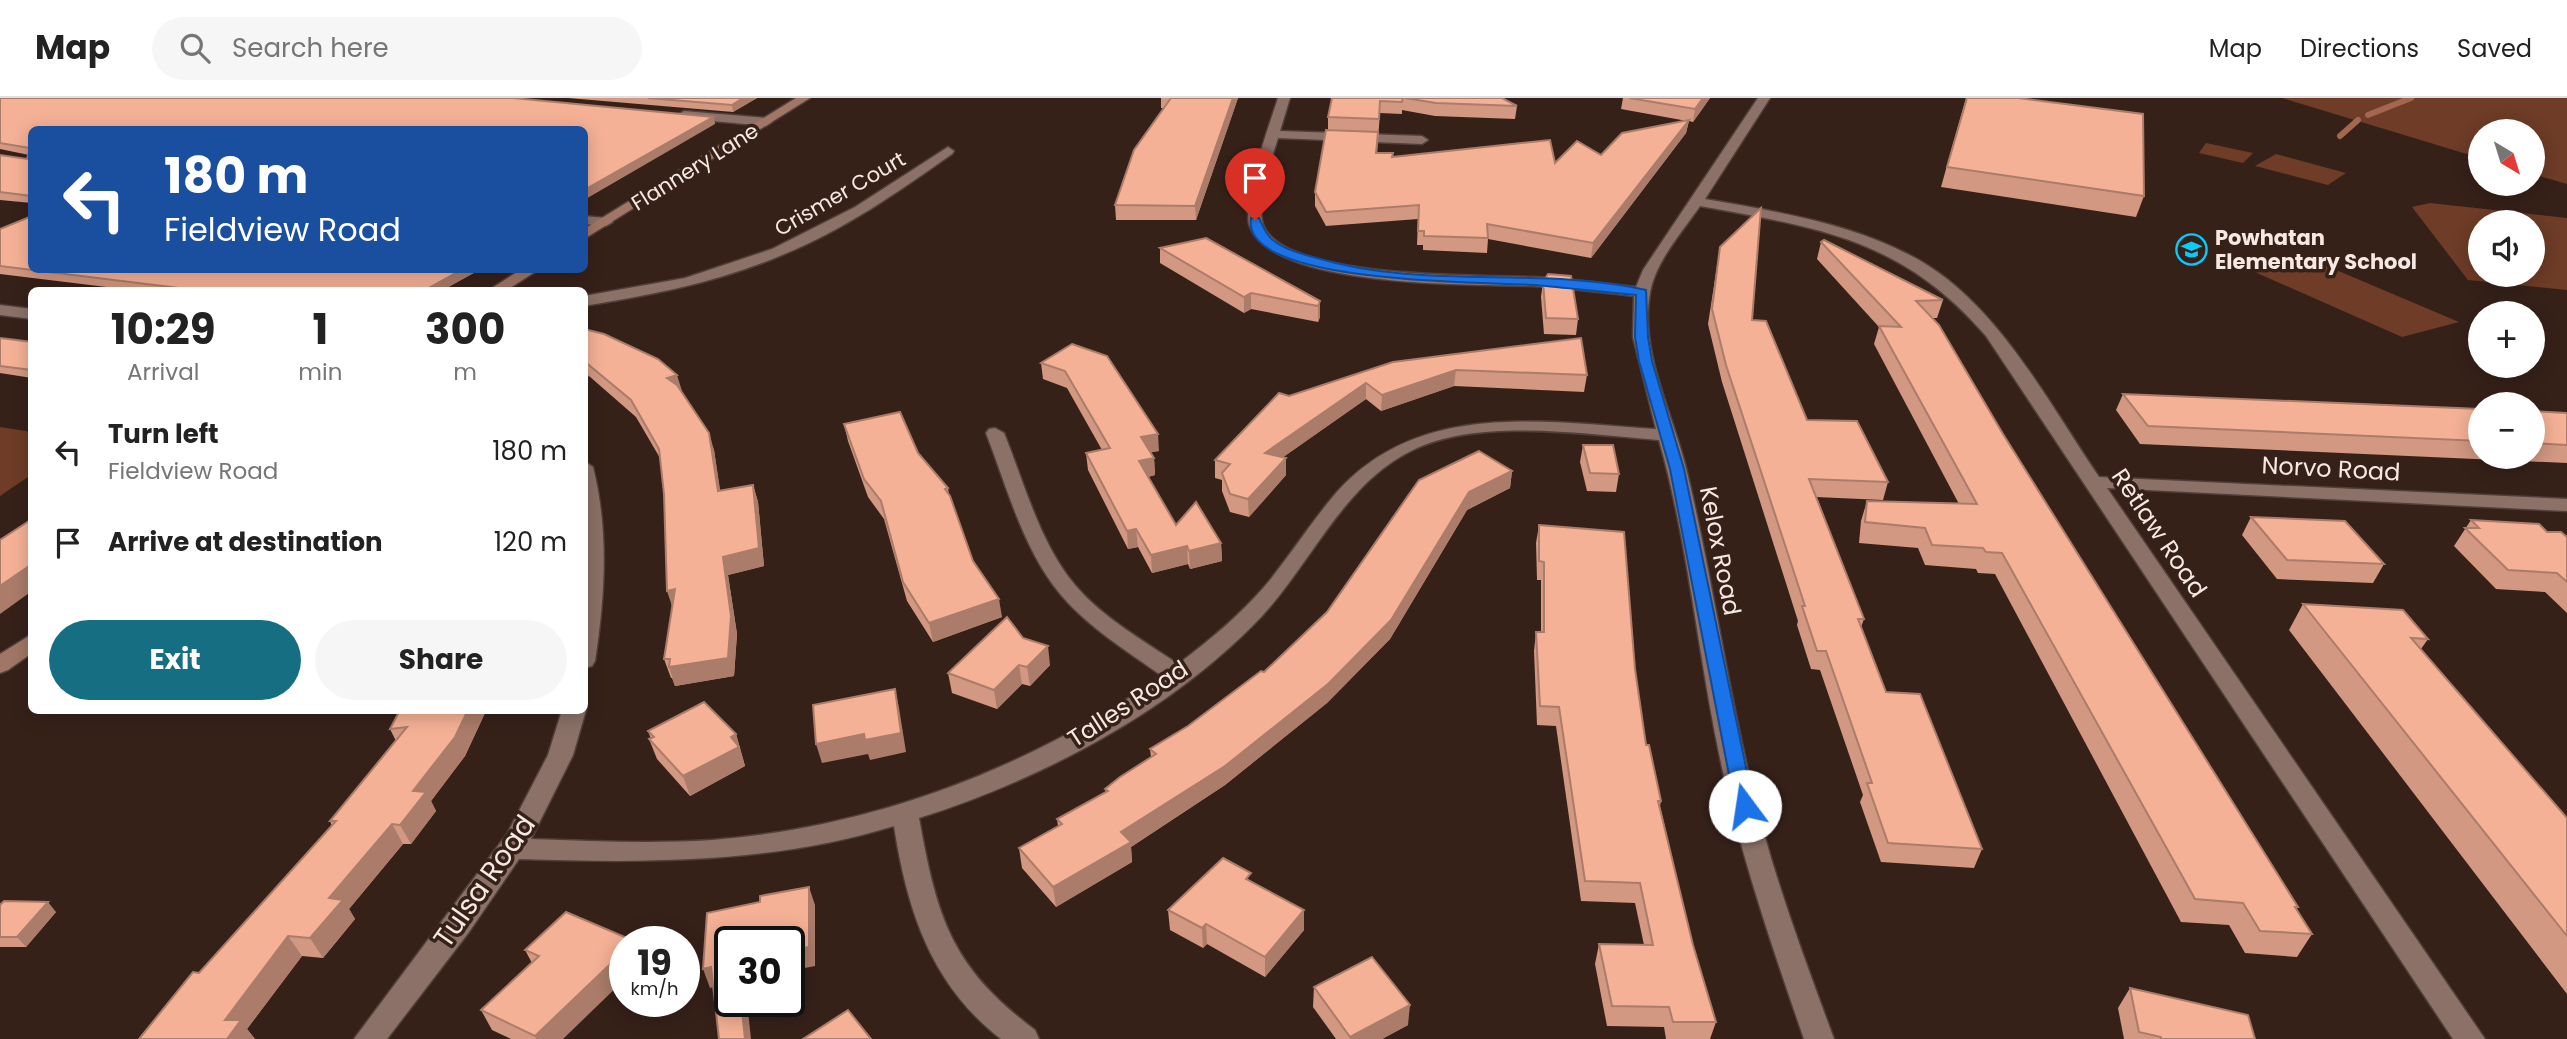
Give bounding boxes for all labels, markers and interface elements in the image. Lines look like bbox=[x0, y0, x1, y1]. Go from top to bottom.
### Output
search box bbox=[152, 17, 642, 80]
text: Map bbox=[35, 24, 110, 71]
icon: search bbox=[176, 29, 214, 67]
text: Search here bbox=[232, 30, 389, 66]
text: Map bbox=[2209, 32, 2262, 65]
text: Directions bbox=[2300, 32, 2419, 65]
text: Saved bbox=[2457, 32, 2532, 65]
street label: Flannery Lane bbox=[626, 116, 764, 217]
north arrow bbox=[2468, 119, 2544, 196]
map controls bbox=[2468, 119, 2545, 469]
text: 180 m bbox=[164, 142, 308, 210]
street label: Crismer Court bbox=[769, 144, 911, 243]
pin bbox=[1225, 148, 1285, 220]
icon: left bbox=[49, 154, 140, 245]
icon: arrive bbox=[1236, 159, 1274, 197]
text: Fieldview Road bbox=[164, 207, 401, 252]
button: sound bbox=[2468, 210, 2545, 287]
place label: Powhatan Elementary School bbox=[2215, 223, 2417, 276]
school or university icon: Powhatan Elementary School bbox=[2175, 233, 2209, 267]
text: 10:29 bbox=[111, 300, 216, 359]
text: 1 bbox=[312, 300, 328, 359]
text: 300 bbox=[425, 300, 505, 359]
button: + bbox=[2468, 301, 2545, 378]
text: Arrival bbox=[127, 356, 199, 388]
text: min bbox=[298, 356, 342, 388]
text: m bbox=[453, 356, 477, 388]
button: − bbox=[2468, 392, 2545, 469]
text: Turn left bbox=[108, 416, 219, 452]
icon: left bbox=[49, 433, 87, 471]
text: 180 m bbox=[492, 433, 567, 469]
street label: Norvo Road bbox=[2261, 448, 2401, 489]
text: Fieldview Road bbox=[108, 455, 278, 487]
street label: Retlaw Road bbox=[2104, 462, 2215, 604]
street label: Kelox Road bbox=[1692, 484, 1749, 618]
icon: arrive bbox=[49, 524, 87, 562]
text: Arrive at destination bbox=[108, 524, 383, 560]
text: 120 m bbox=[494, 524, 567, 560]
button: Exit bbox=[49, 620, 301, 700]
button: Share bbox=[315, 620, 567, 700]
street label: Talles Road bbox=[1061, 652, 1194, 755]
position arrow bbox=[1708, 769, 1782, 843]
street label: Tulsa Road bbox=[424, 807, 544, 955]
speed limit sign: 30 bbox=[714, 926, 805, 1017]
text: 19 bbox=[637, 938, 672, 987]
text: km/h bbox=[631, 976, 678, 1001]

